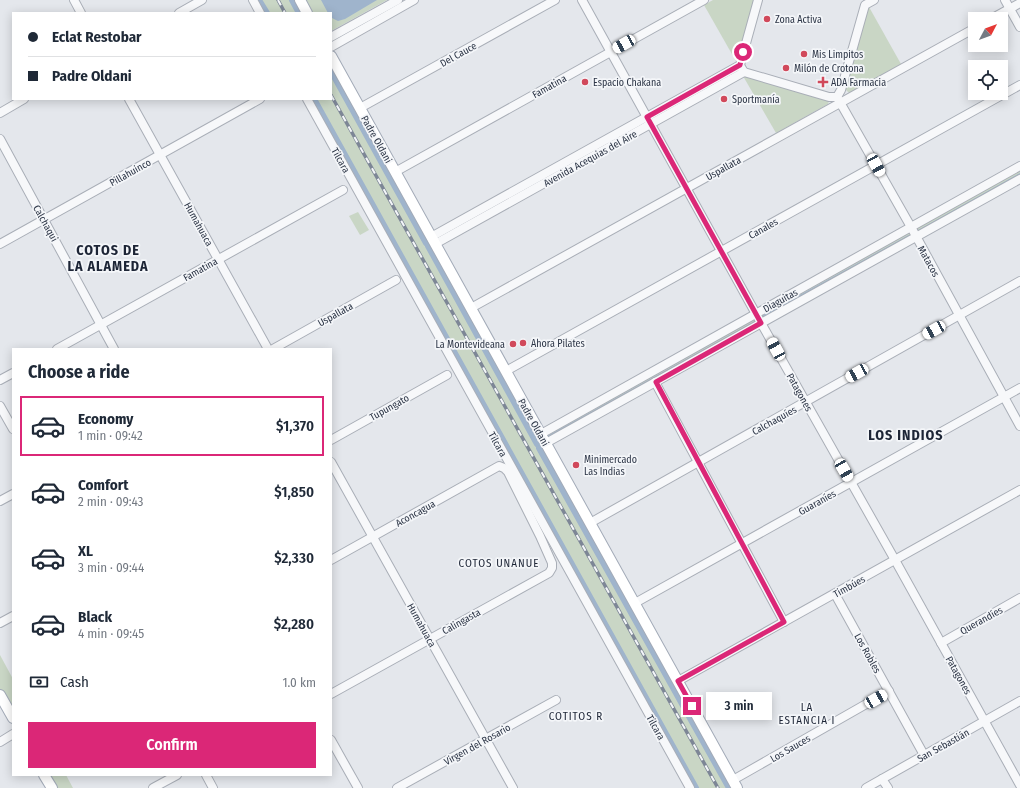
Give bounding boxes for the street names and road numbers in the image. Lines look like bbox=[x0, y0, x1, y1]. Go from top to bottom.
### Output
street label: Del Cauce bbox=[438, 40, 479, 70]
street label: Famatina bbox=[530, 73, 569, 101]
street label: Padre Oldani bbox=[358, 114, 394, 165]
street label: Avenida Acequias del Aire bbox=[542, 128, 639, 190]
street label: Tilcara bbox=[328, 146, 352, 175]
street label: Uspallata bbox=[704, 154, 743, 183]
street label: Pillahuinco bbox=[108, 157, 153, 189]
street label: Humahuaca bbox=[181, 200, 215, 249]
street label: Calchaqui bbox=[30, 203, 60, 244]
street label: Canales bbox=[747, 216, 780, 242]
street label: Matacos bbox=[915, 244, 942, 279]
street label: Famatina bbox=[181, 256, 220, 284]
street label: Diaguitas bbox=[761, 286, 800, 315]
street label: Uspallata bbox=[316, 300, 355, 329]
street label: Patagones bbox=[784, 371, 815, 414]
street label: Tupungato bbox=[368, 392, 411, 424]
street label: Padre Oldani bbox=[515, 397, 551, 448]
street label: Calchaquíes bbox=[750, 403, 799, 438]
street label: Tilcara bbox=[485, 430, 509, 459]
street label: Guaraníes bbox=[796, 487, 838, 518]
street label: Aconcagua bbox=[394, 498, 438, 530]
street label: Timbúes bbox=[831, 572, 868, 601]
street label: Humahuaca bbox=[404, 601, 438, 650]
street label: Querandíes bbox=[958, 603, 1005, 638]
street label: Calingasta bbox=[440, 606, 483, 637]
street label: Los Robles bbox=[851, 631, 883, 676]
street label: Patagones bbox=[943, 654, 974, 697]
street label: Tilcara bbox=[643, 713, 667, 742]
street label: Virgen del Rosario bbox=[442, 722, 513, 768]
street label: San Sebastián bbox=[915, 727, 972, 765]
street label: Los Sauces bbox=[768, 733, 813, 765]

